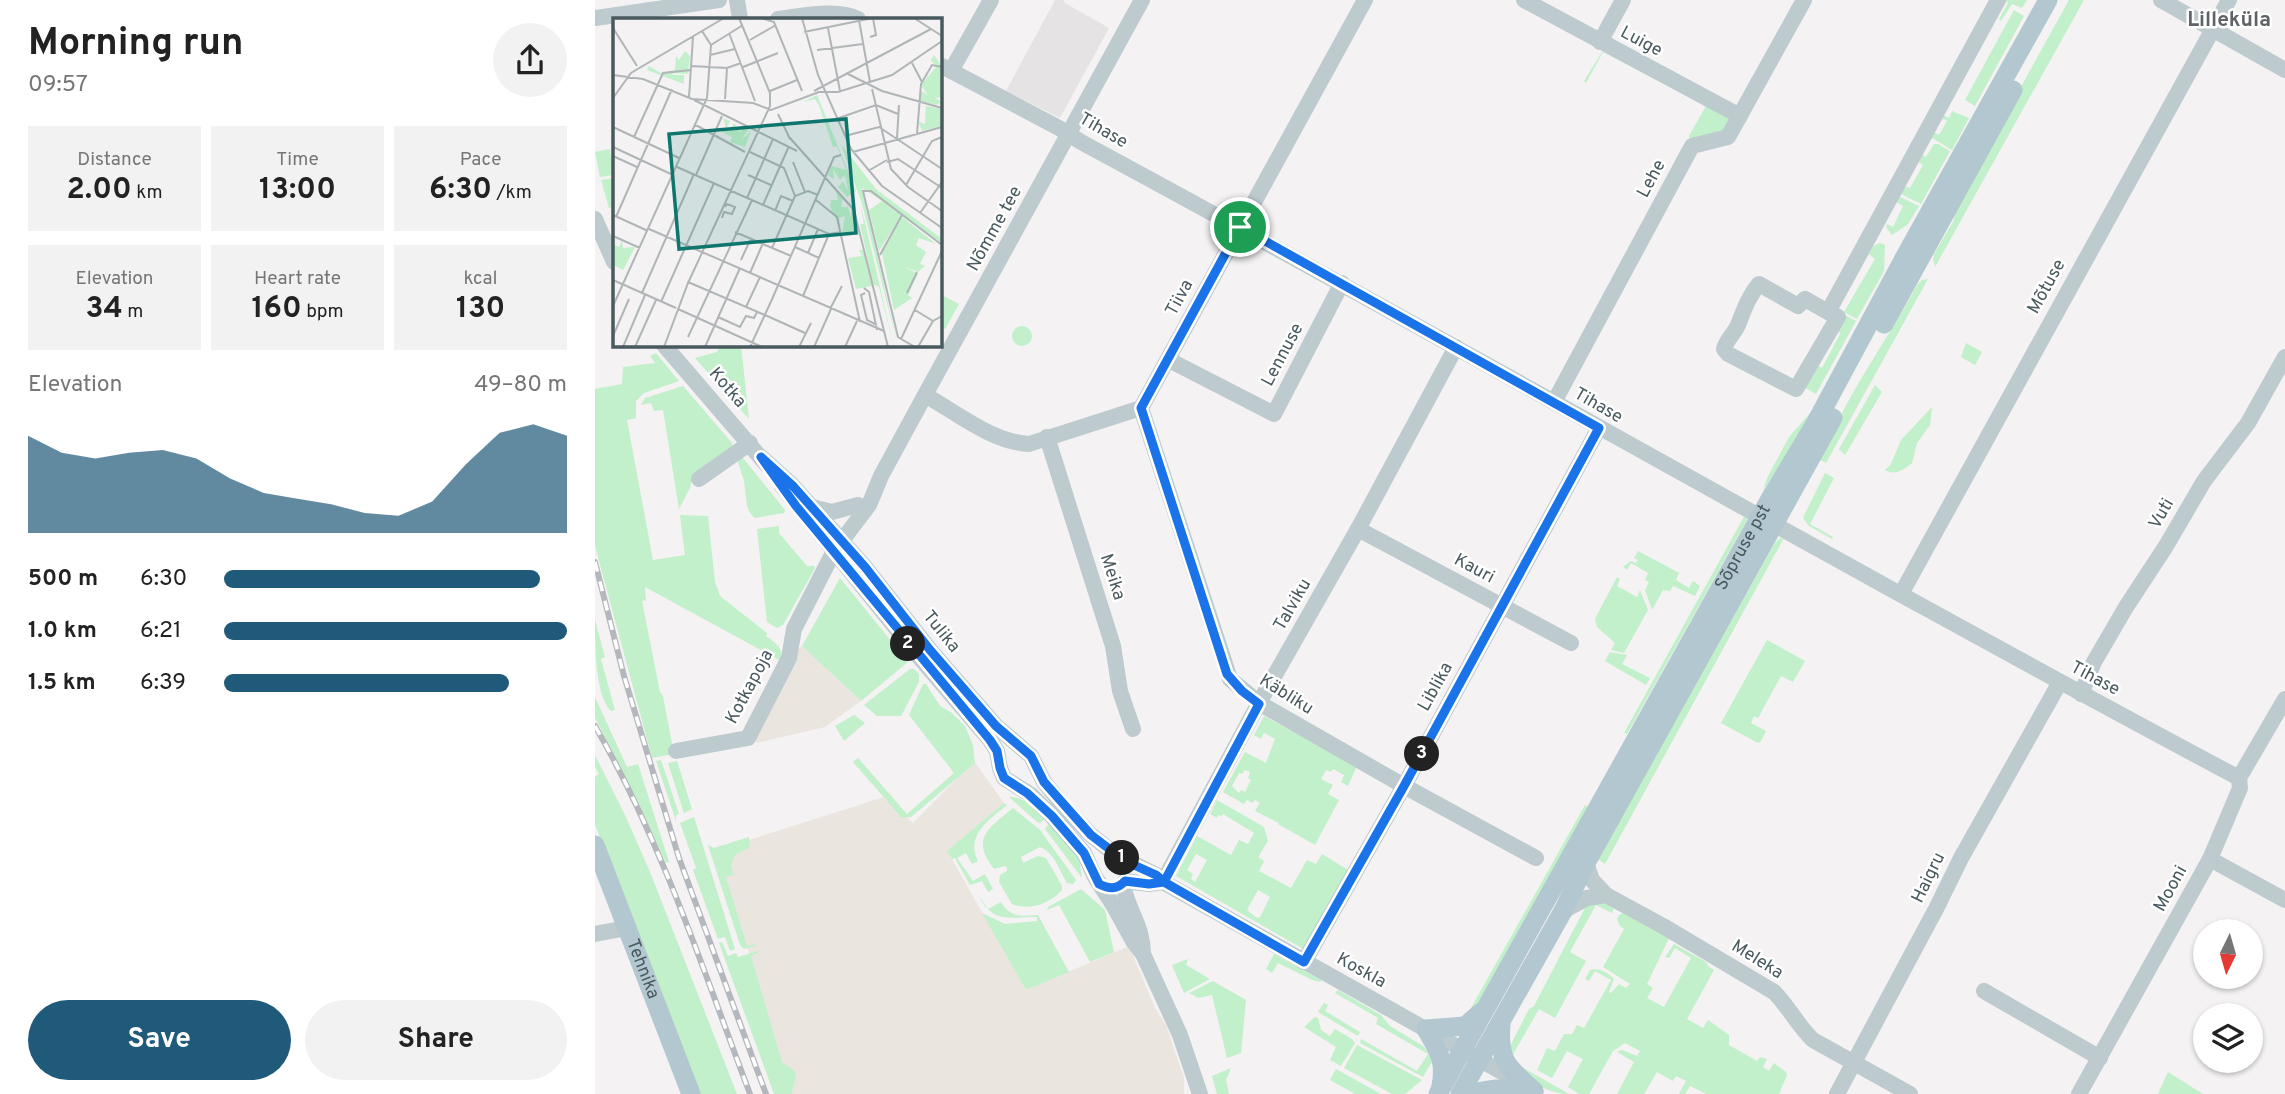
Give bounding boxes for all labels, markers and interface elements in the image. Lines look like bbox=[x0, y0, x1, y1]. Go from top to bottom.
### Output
district label: Lilleküla bbox=[2187, 7, 2271, 34]
inset map bbox=[613, 18, 941, 346]
text: Morning run bbox=[28, 20, 244, 69]
street label: Luige bbox=[1616, 21, 1666, 63]
button: share bbox=[493, 23, 567, 97]
text: 09:57 bbox=[28, 71, 88, 100]
street label: Tihase bbox=[1074, 108, 1132, 154]
text: Distance bbox=[77, 148, 152, 172]
text: Time bbox=[276, 148, 319, 172]
text: Pace bbox=[460, 148, 501, 172]
street label: Lehe bbox=[1632, 156, 1672, 202]
text: 2.00 bbox=[67, 172, 132, 209]
text: 13:00 bbox=[259, 172, 336, 209]
text: 6:30 bbox=[429, 172, 492, 209]
text: km bbox=[132, 181, 162, 205]
text: /km bbox=[492, 181, 532, 205]
street label: Nõmme tee bbox=[962, 182, 1028, 276]
pin bbox=[1210, 197, 1270, 257]
icon: arrive bbox=[1221, 208, 1259, 246]
street label: Mõtuse bbox=[2023, 256, 2071, 318]
text: Elevation bbox=[75, 267, 154, 291]
text: Heart rate bbox=[254, 267, 341, 291]
text: kcal bbox=[464, 267, 497, 291]
street label: Tiiva bbox=[1161, 276, 1199, 320]
text: 34 bbox=[86, 291, 123, 328]
text: 160 bbox=[252, 291, 302, 328]
text: 130 bbox=[456, 291, 505, 328]
text: m bbox=[123, 300, 143, 324]
text: bpm bbox=[302, 300, 343, 324]
street label: Lennuse bbox=[1257, 319, 1309, 391]
street label: Kotka bbox=[703, 363, 751, 413]
text: Elevation bbox=[28, 371, 123, 400]
text: 49–80 m bbox=[474, 371, 567, 400]
street label: Tihase bbox=[1569, 383, 1627, 429]
street label: Vuti bbox=[2144, 495, 2180, 533]
street label: Sõpruse pst bbox=[1710, 500, 1776, 595]
street label: Kauri bbox=[1450, 549, 1498, 589]
street label: Meika bbox=[1094, 551, 1130, 603]
text: 500 m bbox=[28, 565, 98, 594]
text: 6:30 bbox=[140, 565, 187, 594]
street label: Talviku bbox=[1269, 575, 1317, 635]
street label: Tulika bbox=[917, 606, 965, 658]
text: 1.0 km bbox=[28, 617, 97, 646]
text: 6:21 bbox=[140, 617, 182, 646]
pin: 2 bbox=[891, 626, 925, 662]
text: 2 bbox=[902, 631, 913, 655]
street label: Kotkapoja bbox=[721, 646, 779, 728]
street label: Tihase bbox=[2066, 656, 2124, 702]
street label: Liblika bbox=[1413, 658, 1459, 716]
text: 1.5 km bbox=[28, 669, 96, 698]
text: 6:39 bbox=[140, 669, 186, 698]
street label: Käbliku bbox=[1255, 669, 1317, 721]
pin: 3 bbox=[1405, 736, 1439, 772]
text: 3 bbox=[1416, 741, 1427, 765]
pin: 1 bbox=[1105, 840, 1139, 876]
text: 1 bbox=[1118, 845, 1125, 869]
street label: Haigru bbox=[1907, 849, 1951, 907]
street label: Mooni bbox=[2149, 862, 2193, 916]
north arrow bbox=[2193, 919, 2263, 989]
map controls bbox=[2193, 919, 2263, 1073]
street label: Meleka bbox=[1727, 935, 1787, 985]
street label: Tehnika bbox=[621, 936, 665, 1002]
street label: Koskla bbox=[1332, 948, 1390, 994]
button: Save bbox=[28, 1000, 291, 1080]
button: Share bbox=[305, 1000, 567, 1080]
button: layers bbox=[2193, 1003, 2263, 1073]

